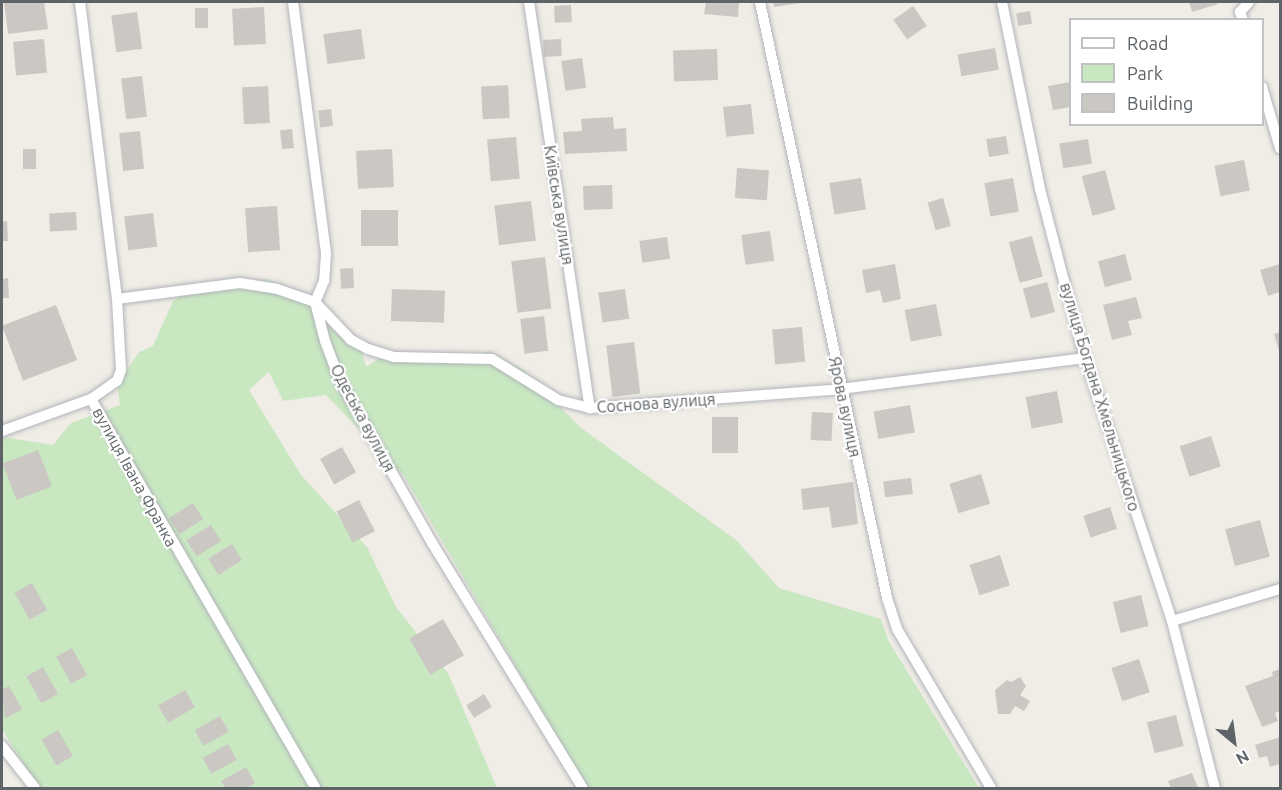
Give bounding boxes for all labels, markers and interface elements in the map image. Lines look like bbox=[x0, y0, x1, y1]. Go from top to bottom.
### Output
legend bbox=[1069, 18, 1264, 126]
text: Road bbox=[1127, 33, 1169, 53]
text: Park bbox=[1127, 63, 1163, 83]
text: Building bbox=[1127, 93, 1193, 113]
street label: Київська вулиця bbox=[540, 144, 578, 266]
street label: вулиця Богдана Хмельницького bbox=[1056, 280, 1144, 514]
street label: Ярова вулиця bbox=[825, 355, 865, 459]
street label: Одеська вулиця bbox=[327, 361, 399, 475]
street label: Соснова вулиця bbox=[596, 389, 716, 417]
street label: вулиця Івана Франка bbox=[89, 404, 181, 550]
north arrow bbox=[1204, 712, 1264, 772]
text: N bbox=[1233, 747, 1252, 769]

